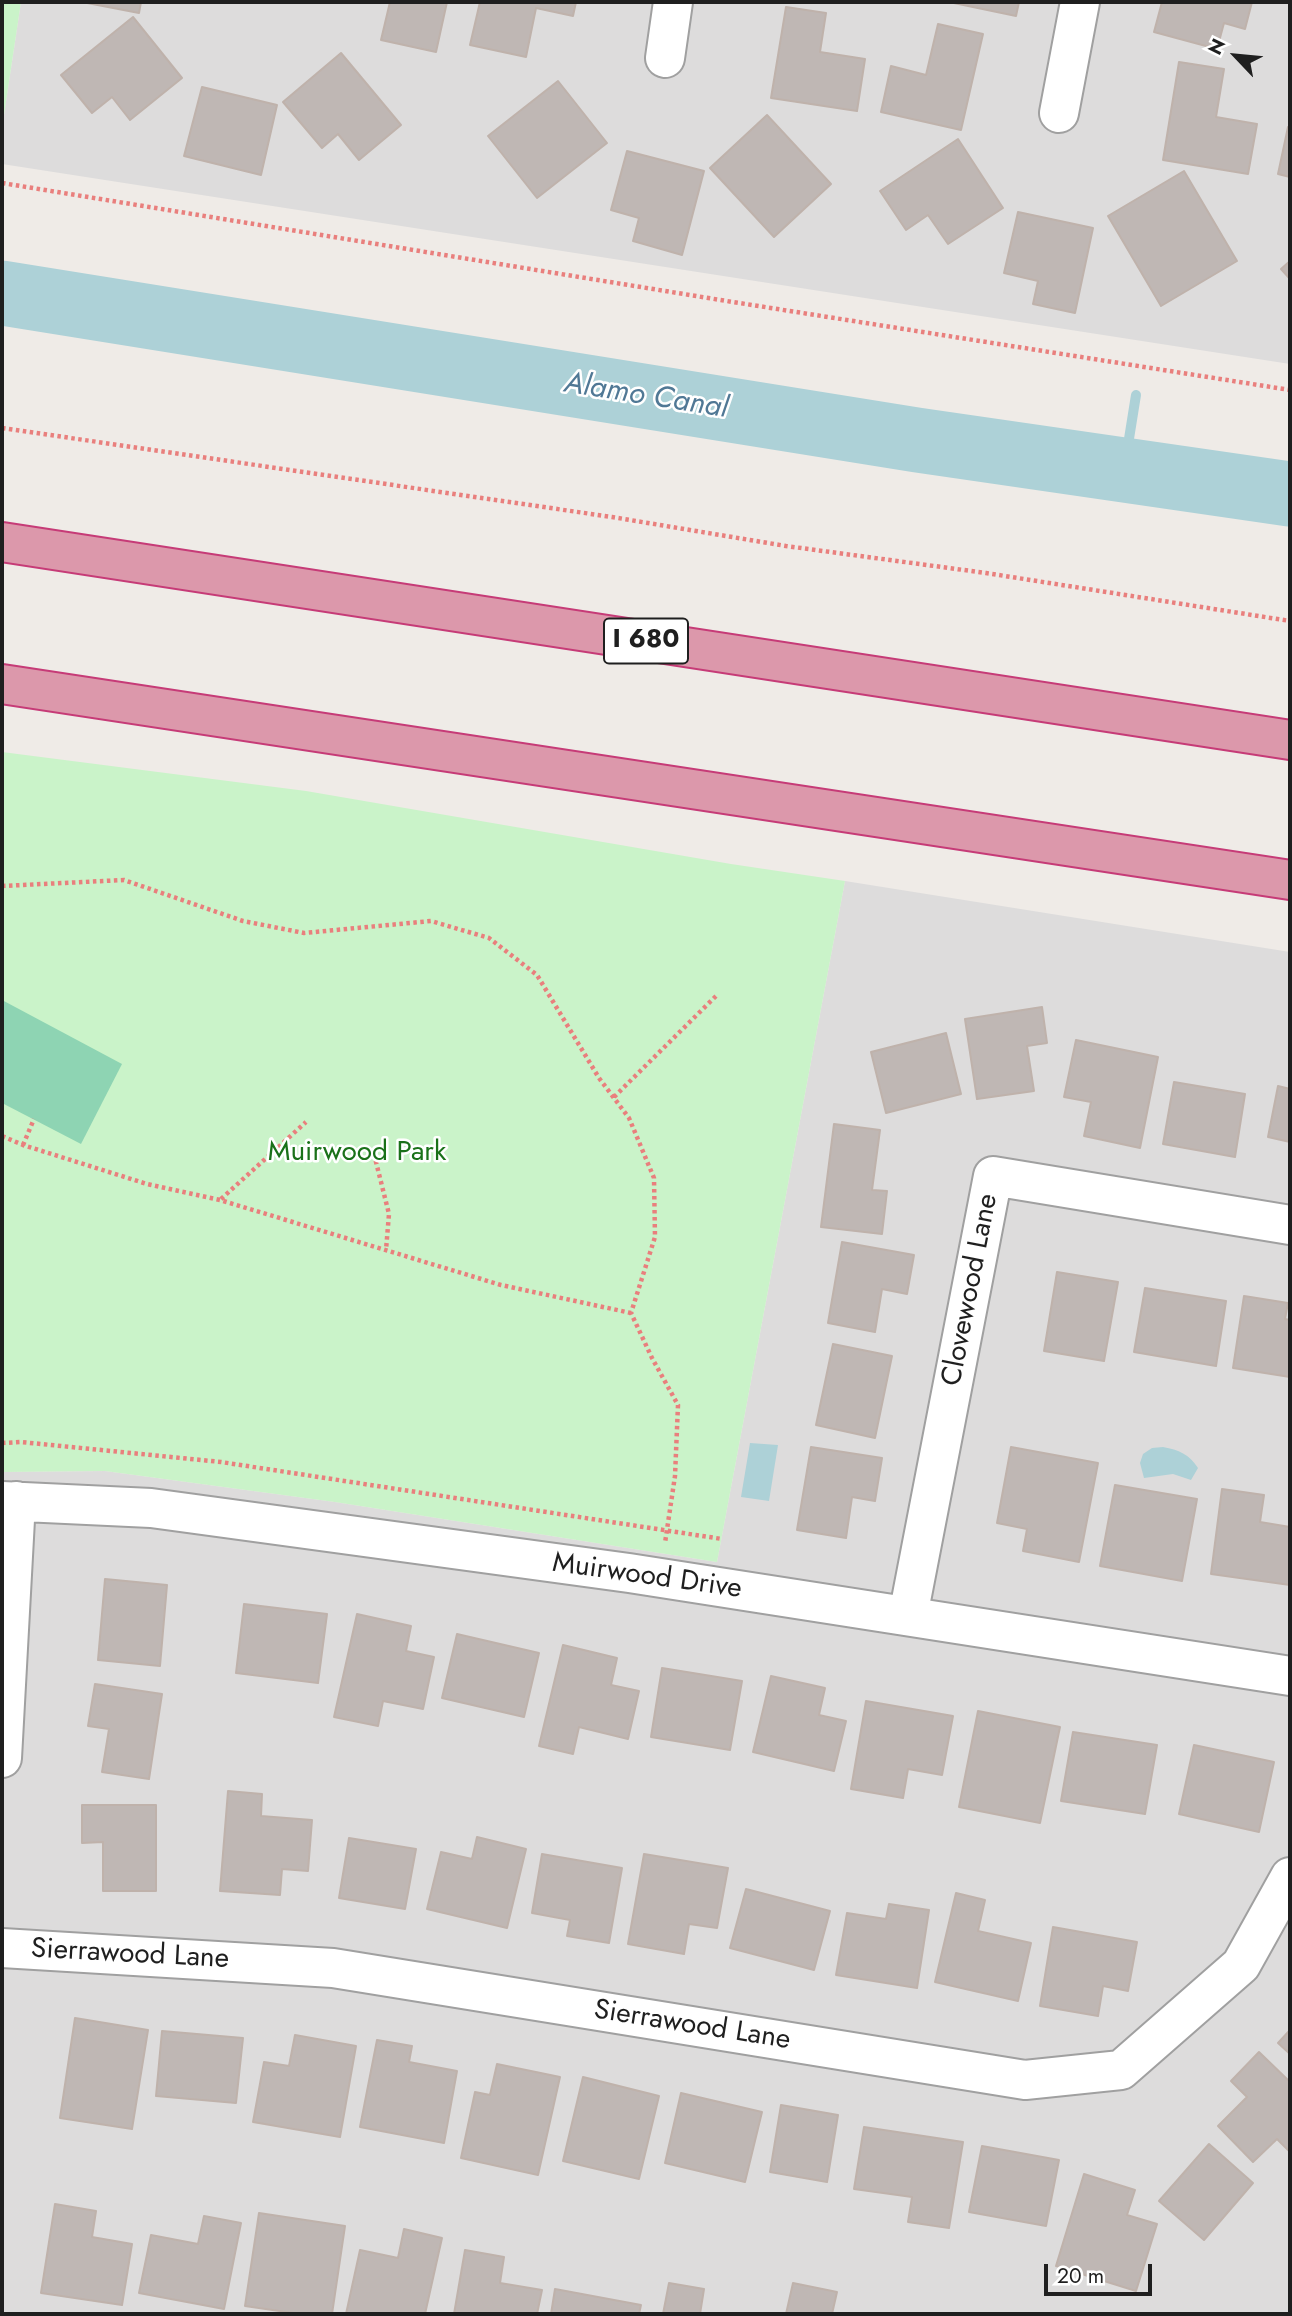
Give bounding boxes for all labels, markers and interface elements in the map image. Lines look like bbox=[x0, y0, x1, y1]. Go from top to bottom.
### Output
north arrow bbox=[1201, 21, 1271, 91]
text: N bbox=[1201, 34, 1232, 59]
water label: Alamo Canal bbox=[562, 366, 730, 428]
road number: I 680 bbox=[604, 618, 688, 664]
park label: Muirwood Park bbox=[268, 1136, 446, 1170]
street label: Clovewood Lane bbox=[936, 1191, 1006, 1389]
street label: Muirwood Drive bbox=[550, 1547, 744, 1607]
street label: Sierrawood Lane bbox=[30, 1933, 230, 1977]
street label: Sierrawood Lane bbox=[591, 1994, 793, 2058]
scale bar bbox=[1047, 2250, 1156, 2294]
text: 20 m bbox=[1057, 2261, 1104, 2291]

